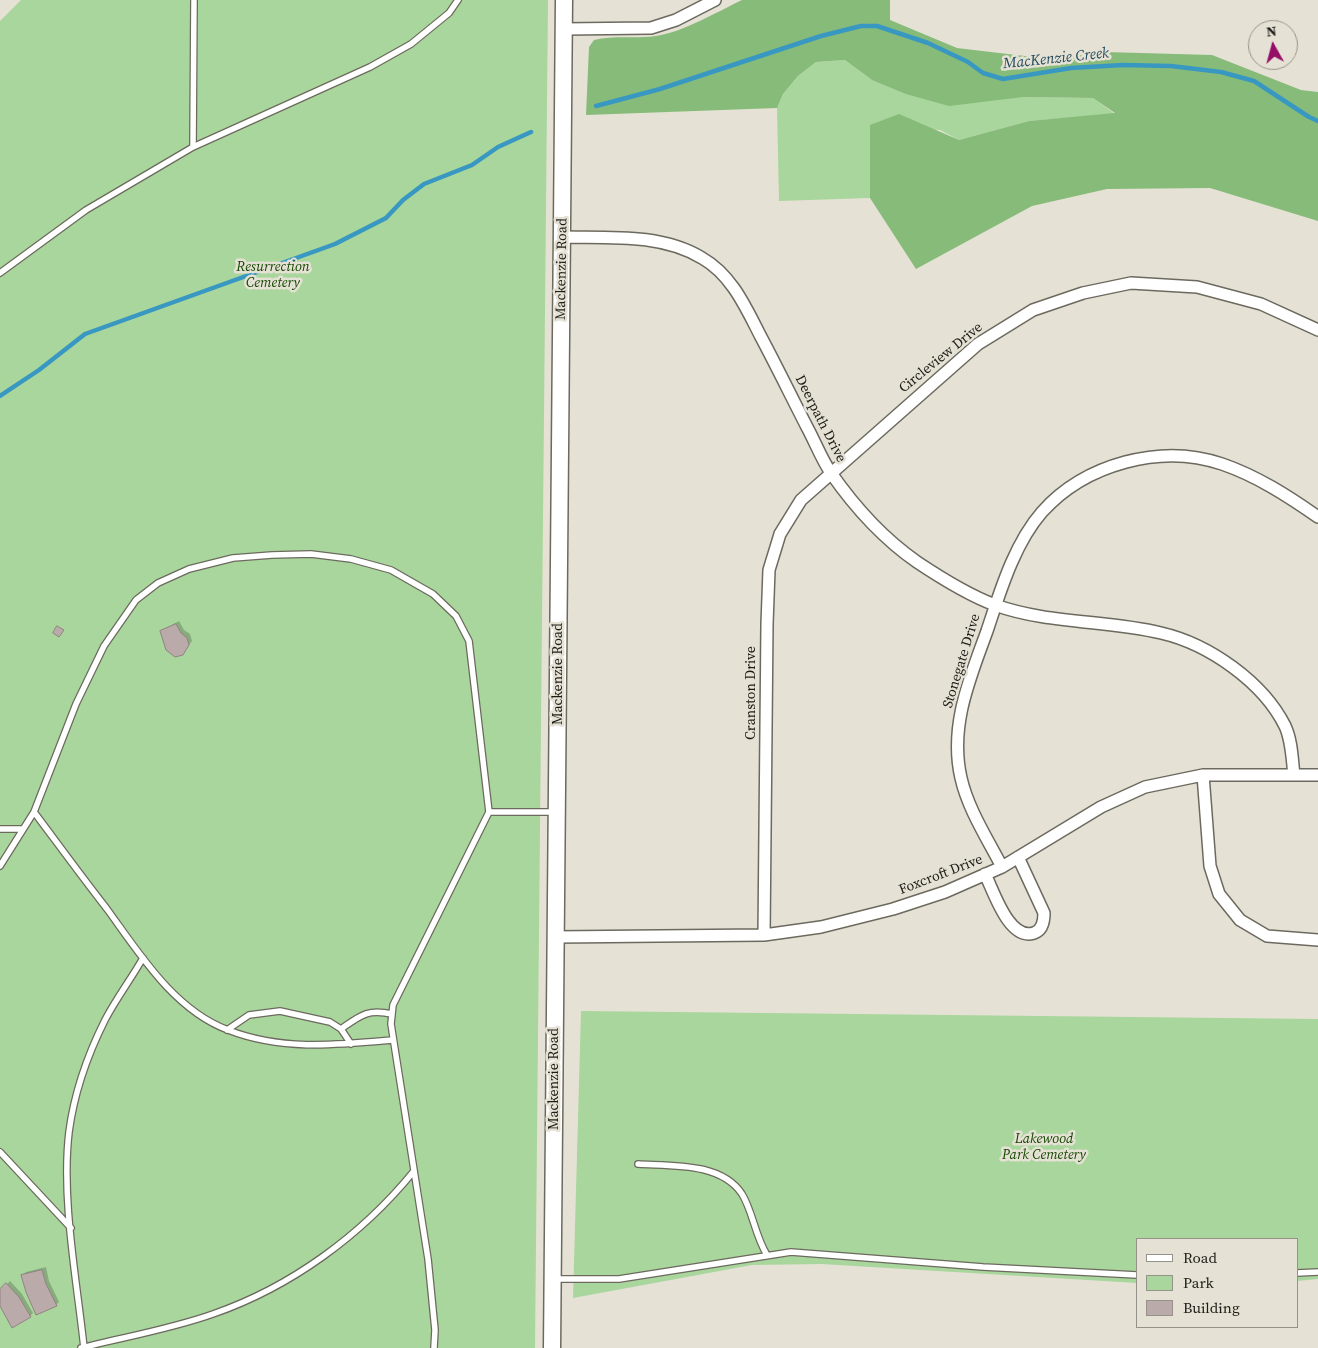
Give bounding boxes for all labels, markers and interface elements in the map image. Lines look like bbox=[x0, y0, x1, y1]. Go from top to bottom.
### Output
north arrow bbox=[1248, 20, 1298, 70]
text: N bbox=[1265, 21, 1278, 42]
water label: MacKenzie Creek bbox=[1002, 44, 1110, 74]
street label: Mackenzie Road bbox=[553, 218, 571, 320]
park label: Resurrection Cemetery bbox=[236, 259, 310, 292]
street label: Circleview Drive bbox=[896, 319, 986, 397]
street label: Deerpath Drive bbox=[791, 373, 849, 465]
street label: Stonegate Drive bbox=[940, 612, 984, 710]
street label: Mackenzie Road bbox=[550, 623, 566, 725]
street label: Cranston Drive bbox=[743, 646, 759, 740]
street label: Foxcroft Drive bbox=[897, 851, 985, 899]
street label: Mackenzie Road bbox=[546, 1028, 562, 1130]
park label: Lakewood Park Cemetery bbox=[1002, 1131, 1086, 1164]
legend bbox=[1136, 1238, 1298, 1328]
text: Road bbox=[1183, 1247, 1217, 1268]
text: Park bbox=[1183, 1272, 1214, 1293]
text: Building bbox=[1183, 1297, 1240, 1318]

